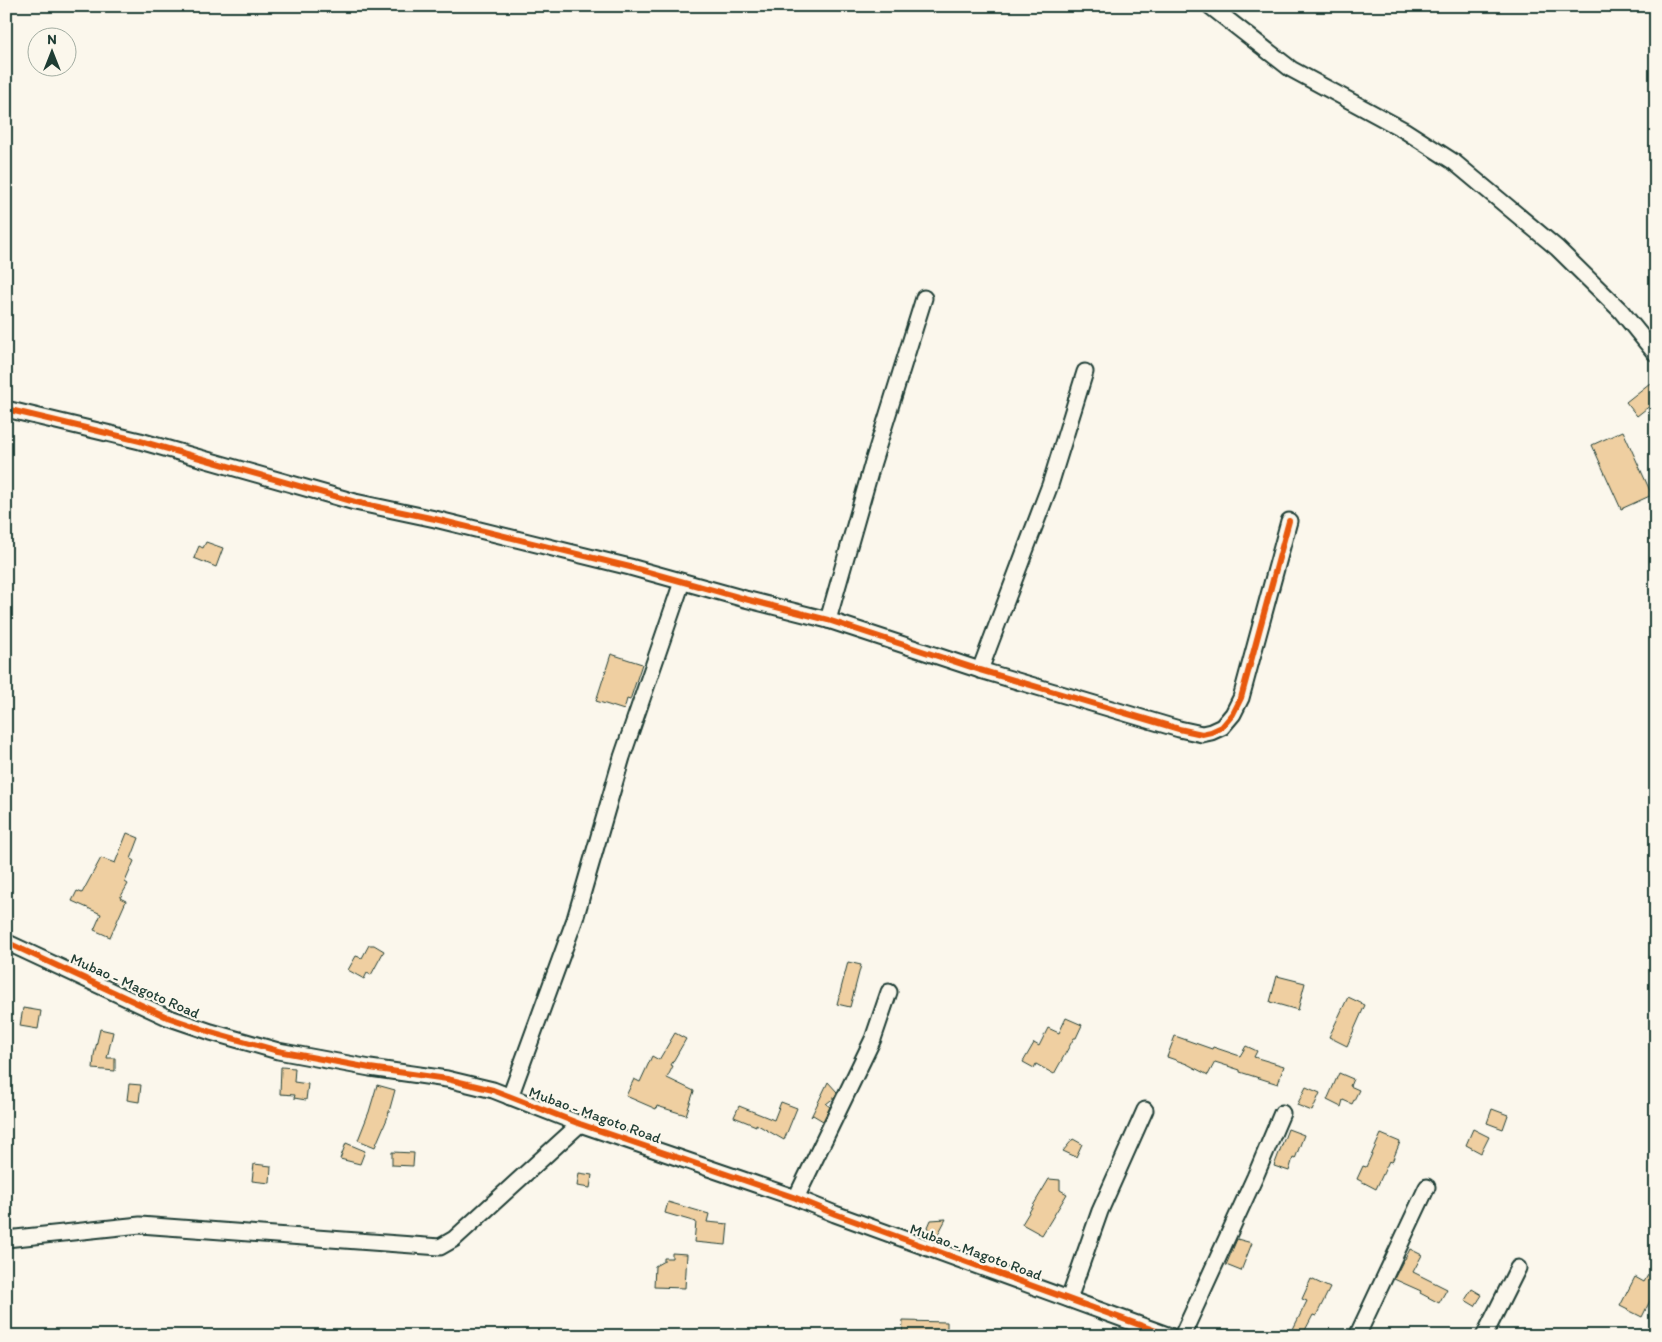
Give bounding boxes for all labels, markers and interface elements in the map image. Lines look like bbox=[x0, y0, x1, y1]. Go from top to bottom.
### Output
north arrow bbox=[28, 28, 78, 78]
text: N bbox=[47, 31, 57, 48]
street label: Mubao - Magoto Road bbox=[68, 949, 202, 1023]
street label: Mubao - Magoto Road bbox=[526, 1083, 664, 1147]
street label: Mubao - Magoto Road bbox=[907, 1220, 1045, 1284]

